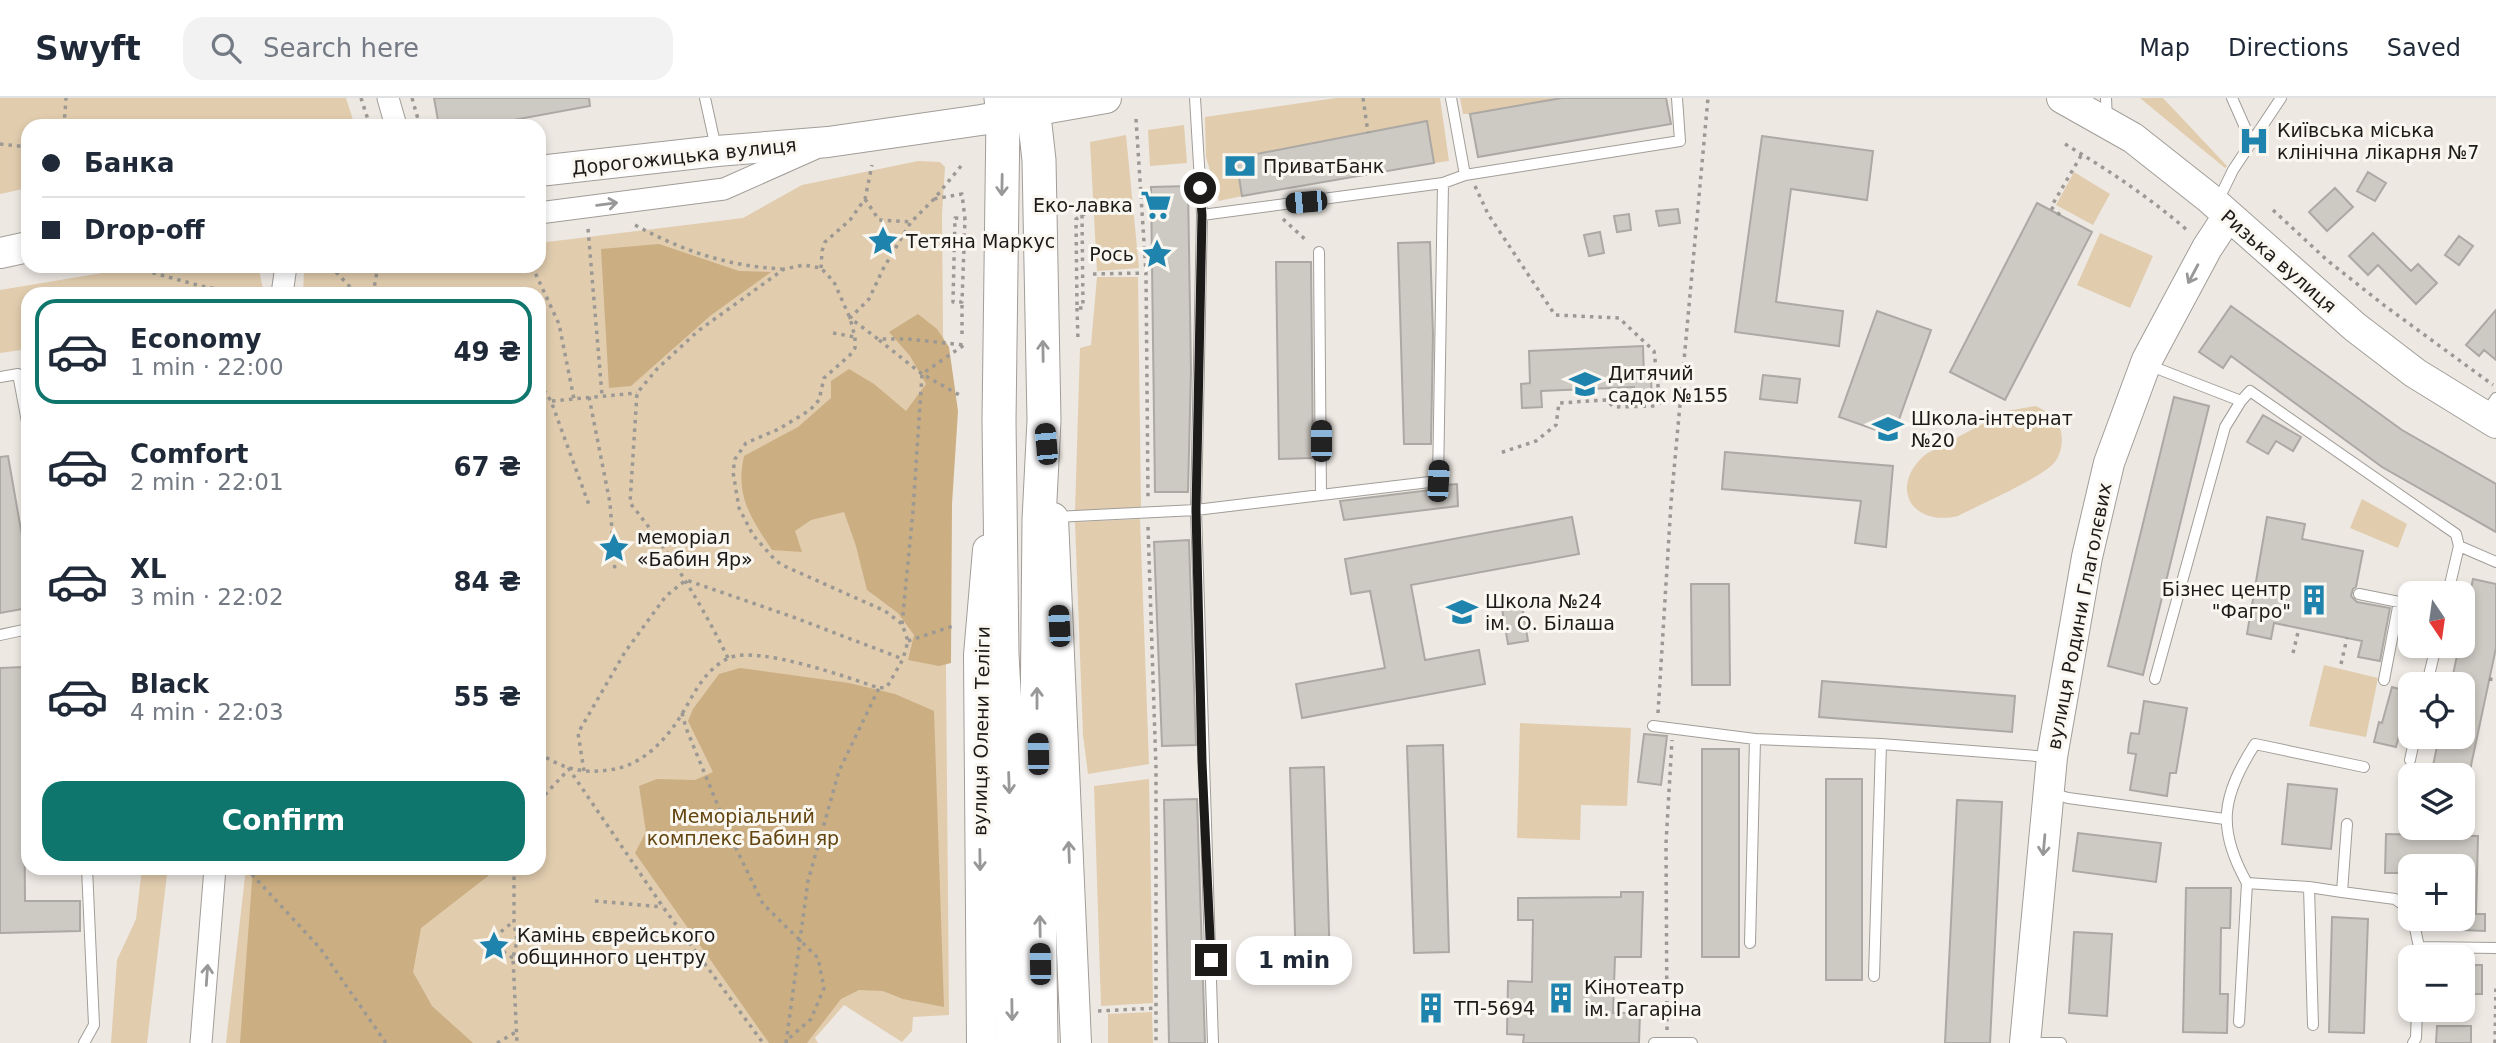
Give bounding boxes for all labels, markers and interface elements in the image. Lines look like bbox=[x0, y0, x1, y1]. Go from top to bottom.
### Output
search box bbox=[183, 17, 673, 80]
text: Swyft bbox=[35, 29, 141, 68]
icon: search bbox=[207, 29, 245, 67]
text: Search here bbox=[263, 33, 419, 63]
text: Map bbox=[2139, 34, 2190, 62]
text: Directions bbox=[2228, 34, 2349, 62]
text: Saved bbox=[2387, 34, 2461, 62]
place label: Київська міська клінічна лікарня №7 bbox=[2277, 119, 2479, 163]
hospital icon: Київська міська клінічна лікарня №7 bbox=[2237, 124, 2271, 158]
street label: Дорогожицька вулиця bbox=[571, 133, 797, 179]
text: Банка bbox=[84, 148, 175, 178]
bank icon: ПриватБанк bbox=[1223, 149, 1257, 183]
place label: ПриватБанк bbox=[1263, 155, 1384, 177]
route start bbox=[1184, 172, 1216, 204]
one-way arrow bbox=[995, 173, 1009, 196]
supermarket icon: Еко-лавка bbox=[1139, 188, 1173, 222]
car bbox=[1285, 190, 1328, 214]
place label: Еко-лавка bbox=[1033, 194, 1133, 216]
one-way arrow bbox=[595, 198, 618, 211]
street label: Ризька вулиця bbox=[2217, 205, 2341, 317]
text: Drop-off bbox=[84, 215, 205, 245]
place icon: Тетяна Маркус bbox=[866, 224, 900, 258]
place label: Тетяна Маркус bbox=[905, 230, 1055, 252]
place icon: Рось bbox=[1140, 237, 1174, 271]
place label: Рось bbox=[1089, 243, 1134, 265]
one-way arrow bbox=[2186, 264, 2200, 284]
icon: car bbox=[46, 320, 109, 383]
text: Economy bbox=[130, 324, 261, 354]
text: 49 ₴ bbox=[453, 337, 521, 367]
one-way arrow bbox=[1036, 340, 1050, 363]
text: 1 min · 22:00 bbox=[130, 354, 284, 380]
place label: Дитячий садок №155 bbox=[1608, 362, 1728, 406]
school or university icon: Дитячий садок №155 bbox=[1568, 367, 1602, 401]
place label: Школа-інтернат №20 bbox=[1911, 407, 2073, 451]
school or university icon: Школа-інтернат №20 bbox=[1871, 412, 1905, 446]
car bbox=[1311, 420, 1332, 462]
car bbox=[1034, 422, 1059, 466]
icon: car bbox=[46, 435, 109, 498]
text: Comfort bbox=[130, 439, 248, 469]
text: 67 ₴ bbox=[453, 452, 521, 482]
car bbox=[1427, 459, 1450, 503]
text: 2 min · 22:01 bbox=[130, 469, 284, 495]
street label: вулиця Родини Глаголєвих bbox=[2042, 481, 2116, 751]
place label: меморіал «Бабин Яр» bbox=[637, 526, 753, 570]
place icon: меморіал «Бабин Яр» bbox=[597, 531, 631, 565]
icon: car bbox=[46, 550, 109, 613]
text: XL bbox=[130, 554, 167, 584]
text: 84 ₴ bbox=[453, 567, 521, 597]
place label: Бізнес центр "Фагро" bbox=[2162, 578, 2291, 622]
north arrow bbox=[2398, 581, 2474, 658]
map controls bbox=[2398, 581, 2475, 1022]
building icon: Бізнес центр "Фагро" bbox=[2297, 583, 2331, 617]
text: 3 min · 22:02 bbox=[130, 584, 284, 610]
place label: Школа №24 ім. О. Білаша bbox=[1485, 590, 1615, 634]
school or university icon: Школа №24 ім. О. Білаша bbox=[1445, 595, 1479, 629]
car bbox=[1048, 604, 1071, 648]
street label: вулиця Олени Теліги bbox=[968, 626, 994, 836]
icon: car bbox=[46, 665, 109, 728]
text: Black bbox=[130, 669, 209, 699]
button: locate bbox=[2398, 672, 2475, 749]
text: 55 ₴ bbox=[453, 682, 521, 712]
one-way arrow bbox=[1031, 687, 1044, 710]
text: 4 min · 22:03 bbox=[130, 699, 284, 725]
car bbox=[1028, 733, 1049, 775]
button: layers bbox=[2398, 763, 2475, 840]
one-way arrow bbox=[1002, 771, 1015, 794]
button: Confirm bbox=[42, 781, 525, 861]
park label: Меморіальний комплекс Бабин яр bbox=[647, 805, 839, 849]
one-way arrow bbox=[2037, 833, 2050, 856]
one-way arrow bbox=[1062, 841, 1075, 864]
one-way arrow bbox=[973, 848, 987, 871]
button: + bbox=[2398, 854, 2475, 931]
one-way arrow bbox=[1033, 915, 1047, 938]
place label: Камінь єврейського общинного центру bbox=[517, 924, 715, 968]
place icon: Камінь єврейського общинного центру bbox=[477, 929, 511, 963]
callout: 1 min bbox=[1236, 936, 1351, 984]
car bbox=[1030, 943, 1051, 985]
route end bbox=[1195, 944, 1227, 976]
button: − bbox=[2398, 945, 2475, 1022]
text: 1 min bbox=[1258, 947, 1330, 973]
one-way arrow bbox=[201, 964, 214, 987]
place label: Кінотеатр ім. Гагаріна bbox=[1584, 976, 1702, 1020]
building icon: Кінотеатр ім. Гагаріна bbox=[1544, 981, 1578, 1015]
building icon: ТП-5694 bbox=[1414, 991, 1448, 1025]
place label: ТП-5694 bbox=[1453, 997, 1535, 1019]
one-way arrow bbox=[1005, 998, 1019, 1021]

